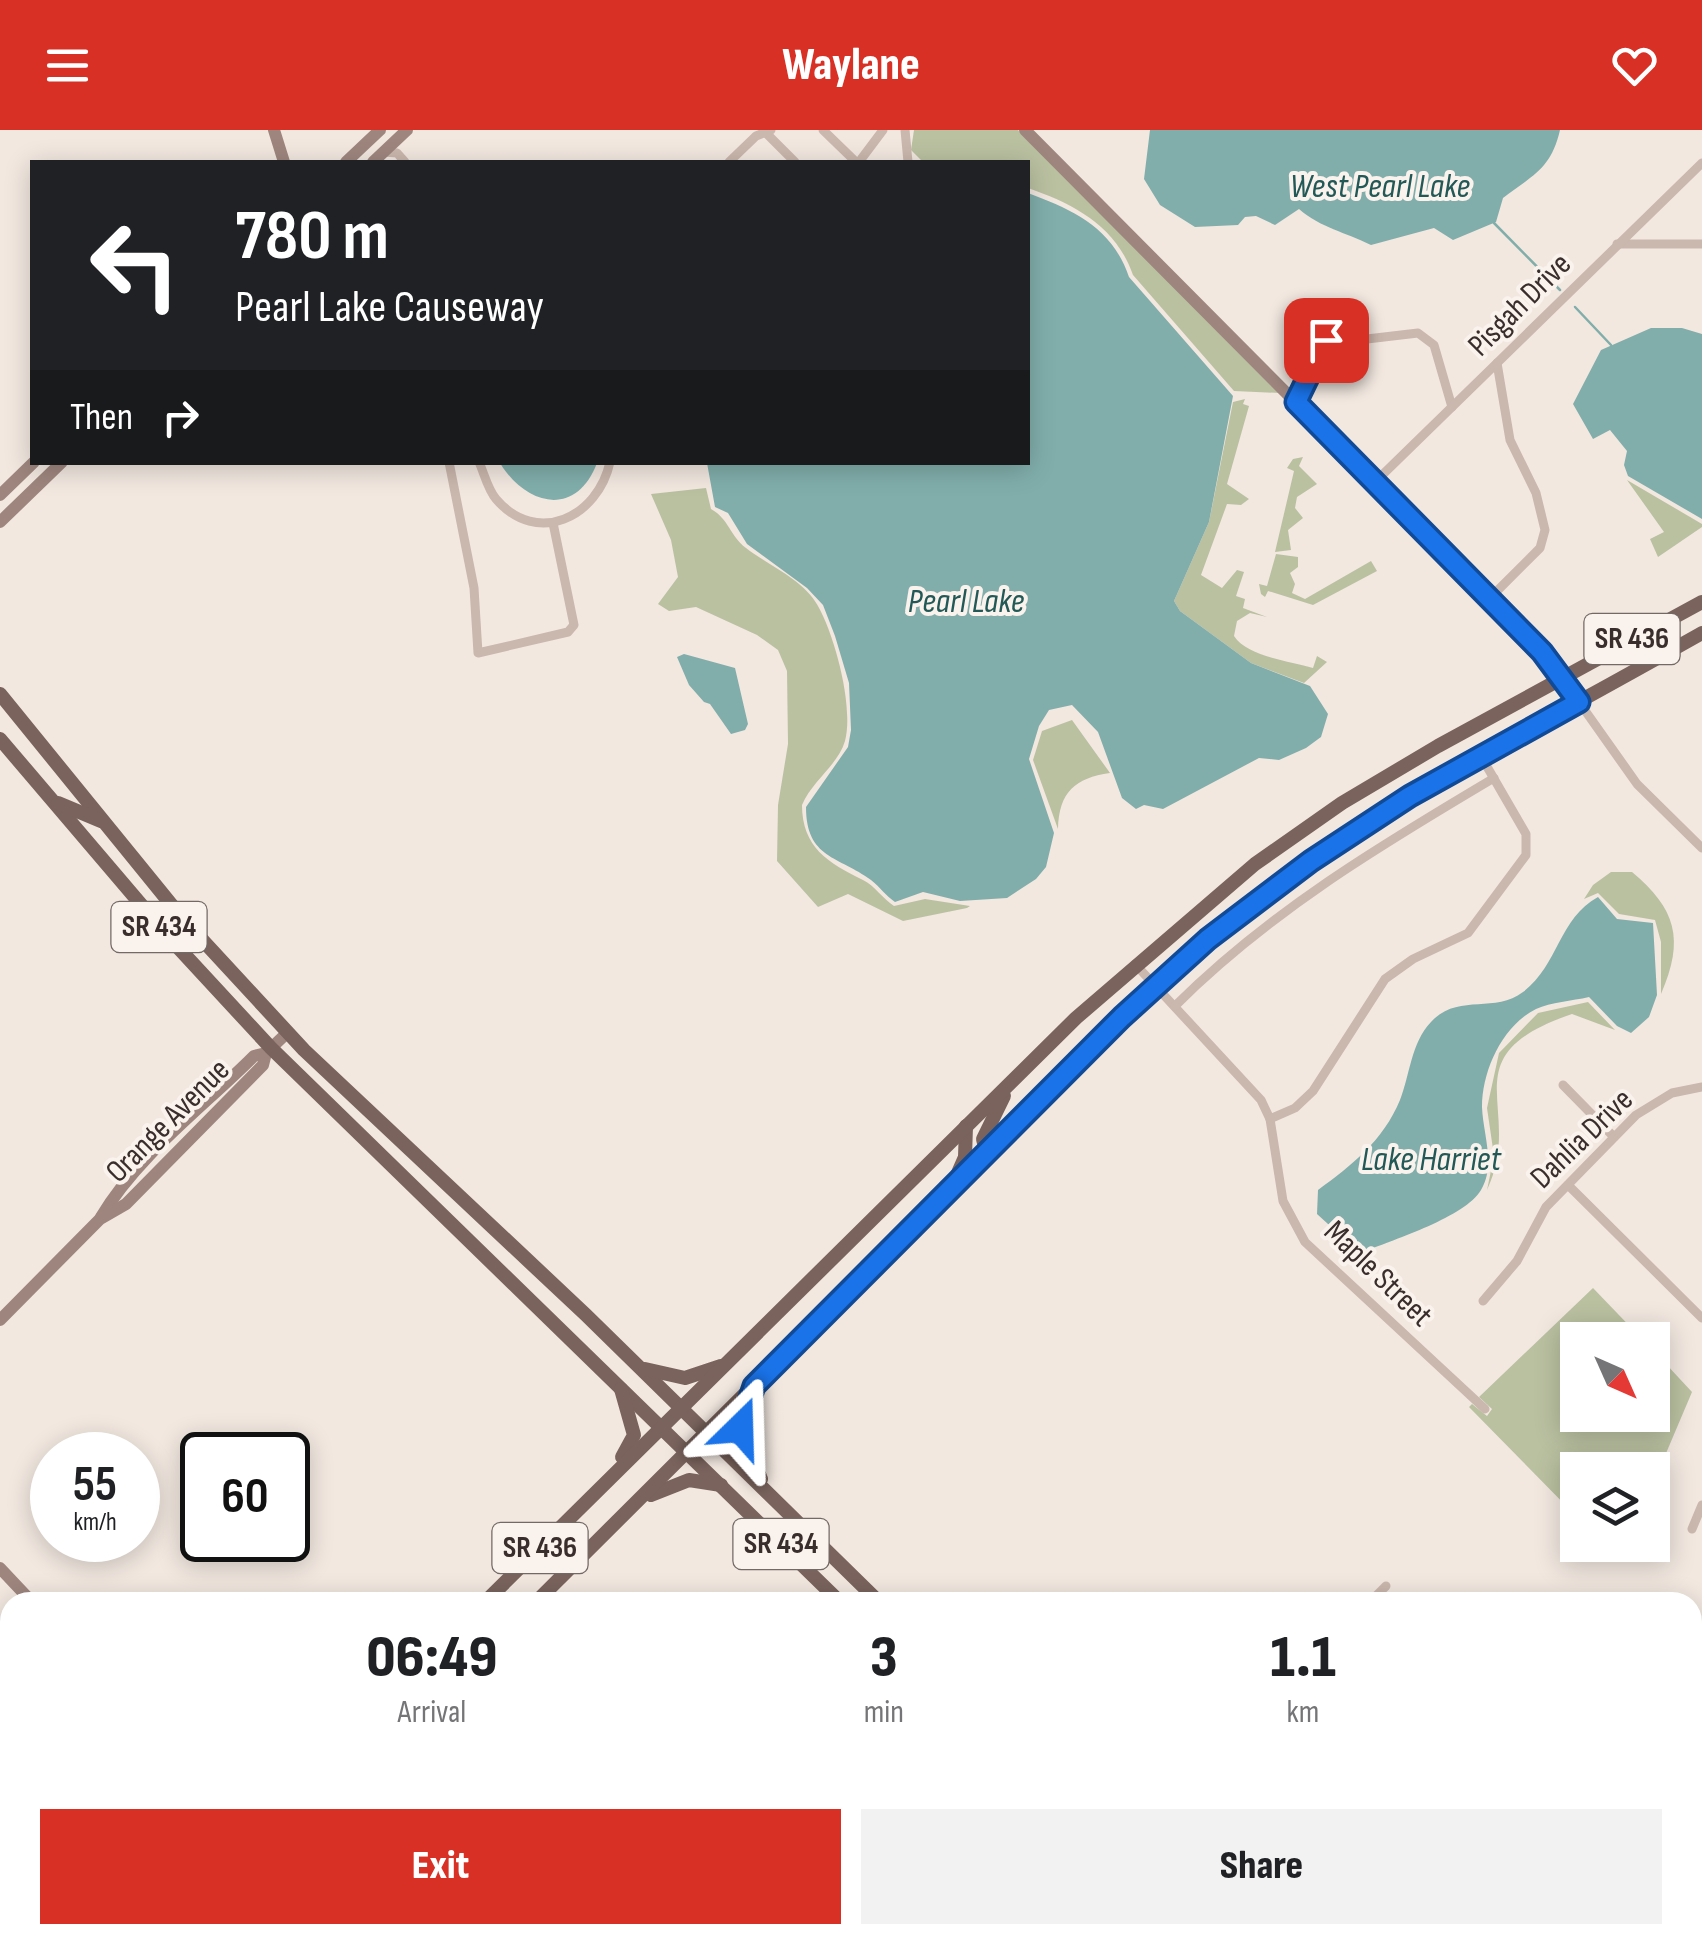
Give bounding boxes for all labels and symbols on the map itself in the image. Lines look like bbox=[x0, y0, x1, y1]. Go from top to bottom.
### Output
water label: West Pearl Lake bbox=[1290, 165, 1470, 208]
street label: Pisgah Drive bbox=[1460, 245, 1580, 365]
pin bbox=[1284, 298, 1369, 383]
water label: Pearl Lake bbox=[908, 580, 1025, 623]
road number: SR 436 bbox=[1584, 614, 1680, 664]
road number: SR 434 bbox=[112, 902, 206, 952]
street label: Orange Avenue bbox=[98, 1051, 238, 1191]
street label: Dahlia Drive bbox=[1523, 1081, 1641, 1197]
water label: Lake Harriet bbox=[1361, 1138, 1502, 1181]
street label: Maple Street bbox=[1316, 1213, 1440, 1335]
north arrow bbox=[1560, 1322, 1670, 1432]
position arrow bbox=[688, 1376, 792, 1480]
speed limit sign: 60 bbox=[180, 1432, 310, 1562]
road number: SR 434 bbox=[734, 1519, 828, 1569]
road number: SR 436 bbox=[492, 1523, 588, 1573]

